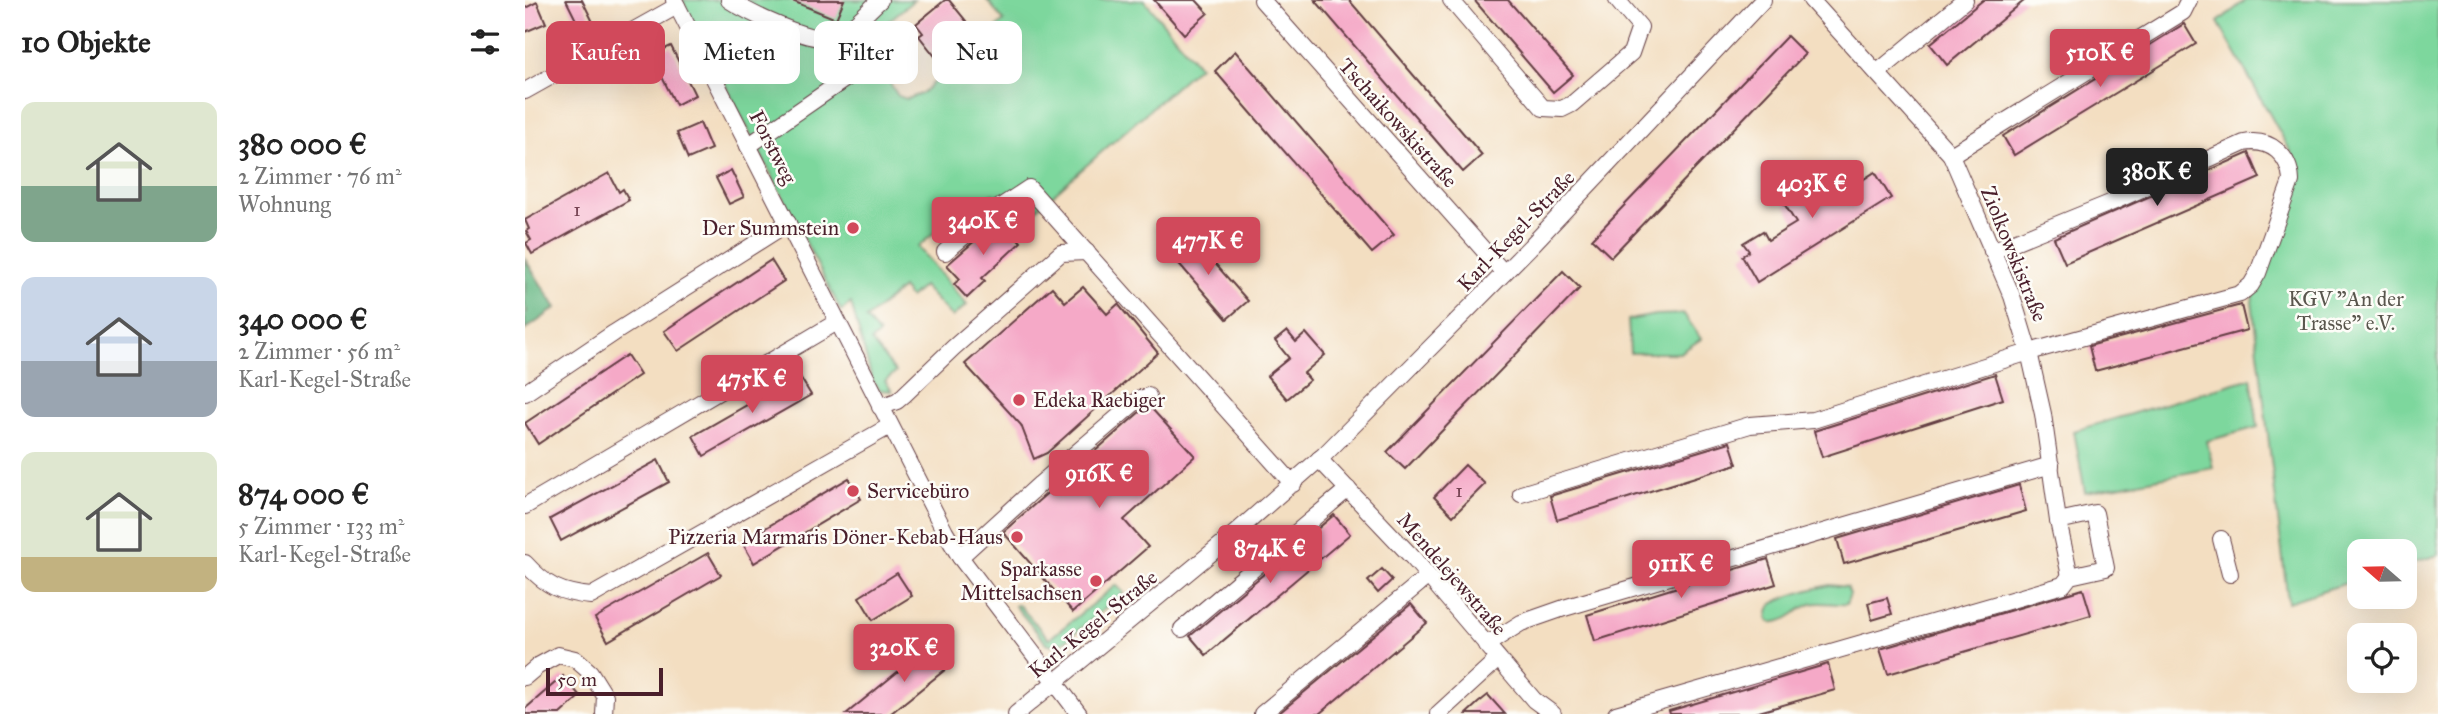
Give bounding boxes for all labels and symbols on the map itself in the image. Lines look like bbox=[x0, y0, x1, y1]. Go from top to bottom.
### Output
pin: 510K € bbox=[2043, 29, 2157, 89]
street label: Tschaikowskistraße bbox=[1333, 53, 1463, 193]
street label: Forstweg bbox=[743, 106, 803, 188]
pin: 380K € bbox=[2100, 148, 2214, 208]
pin: 403K € bbox=[1755, 160, 1869, 220]
street label: Karl-Kegel-Straße bbox=[1452, 165, 1580, 297]
street label: Ziolkowskistraße bbox=[1975, 183, 2053, 326]
pin: 340K € bbox=[926, 198, 1040, 257]
house number: 1 bbox=[573, 199, 581, 221]
place label: Der Summstein bbox=[702, 215, 839, 241]
pin: 477K € bbox=[1151, 218, 1265, 277]
marker: Der Summstein bbox=[845, 220, 861, 236]
park label: KGV "An der Trasse" e.V. bbox=[2288, 286, 2404, 336]
pin: 475K € bbox=[695, 356, 809, 415]
place label: Edeka Raebiger bbox=[1033, 387, 1165, 413]
marker: Edeka Raebiger bbox=[1011, 392, 1027, 408]
pin: 916K € bbox=[1042, 450, 1156, 510]
place label: Servicebüro bbox=[867, 478, 969, 504]
house number: 1 bbox=[1455, 480, 1463, 502]
marker: Servicebüro bbox=[845, 483, 861, 499]
street label: Mendelejewstraße bbox=[1392, 507, 1513, 641]
place label: Pizzeria Marmaris Döner-Kebab-Haus bbox=[668, 524, 1003, 550]
pin: 874K € bbox=[1213, 526, 1327, 585]
marker: Pizzeria Marmaris Döner-Kebab-Haus bbox=[1009, 529, 1025, 545]
north arrow bbox=[2347, 539, 2417, 609]
pin: 911K € bbox=[1624, 540, 1738, 600]
place label: Sparkasse Mittelsachsen bbox=[961, 556, 1082, 606]
street label: Karl-Kegel-Straße bbox=[1023, 564, 1163, 684]
marker: Sparkasse Mittelsachsen bbox=[1088, 573, 1104, 589]
pin: 320K € bbox=[847, 624, 961, 684]
scale bar bbox=[546, 665, 663, 697]

